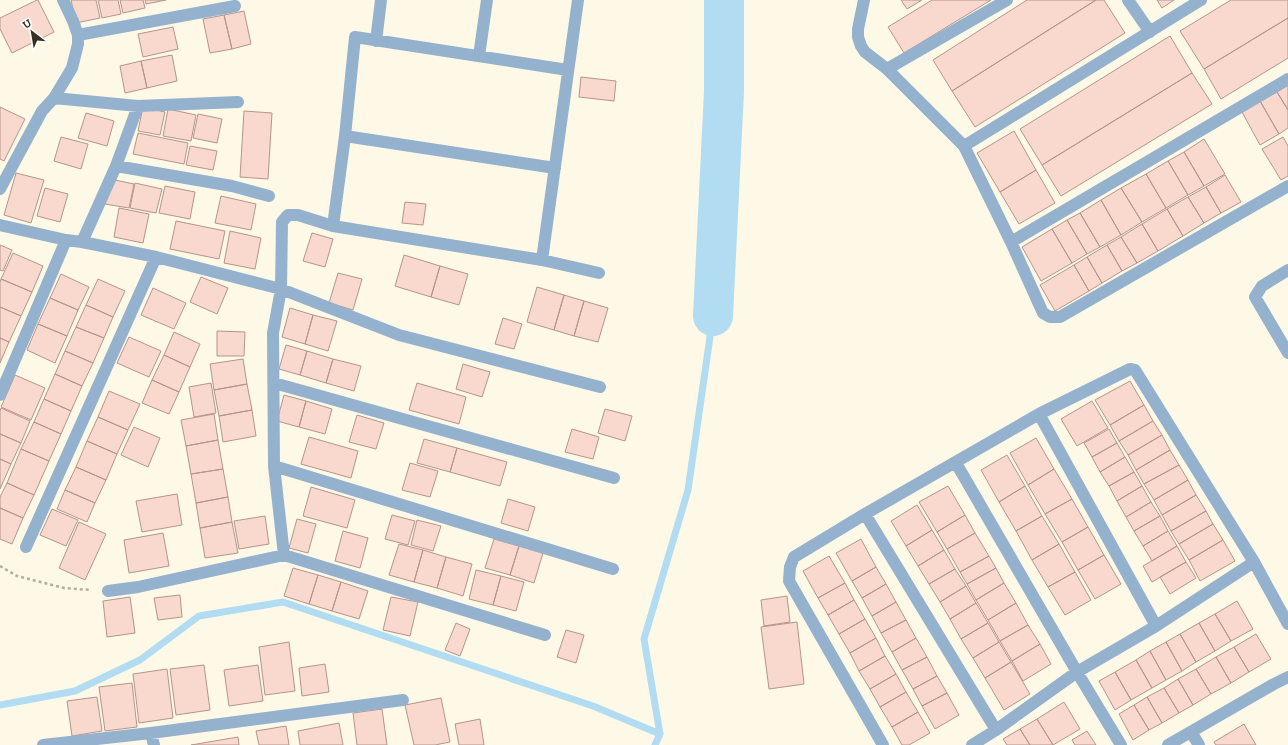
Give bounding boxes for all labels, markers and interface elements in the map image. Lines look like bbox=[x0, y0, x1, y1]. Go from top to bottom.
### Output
north arrow bbox=[12, 12, 52, 52]
text: U bbox=[20, 16, 34, 31]

